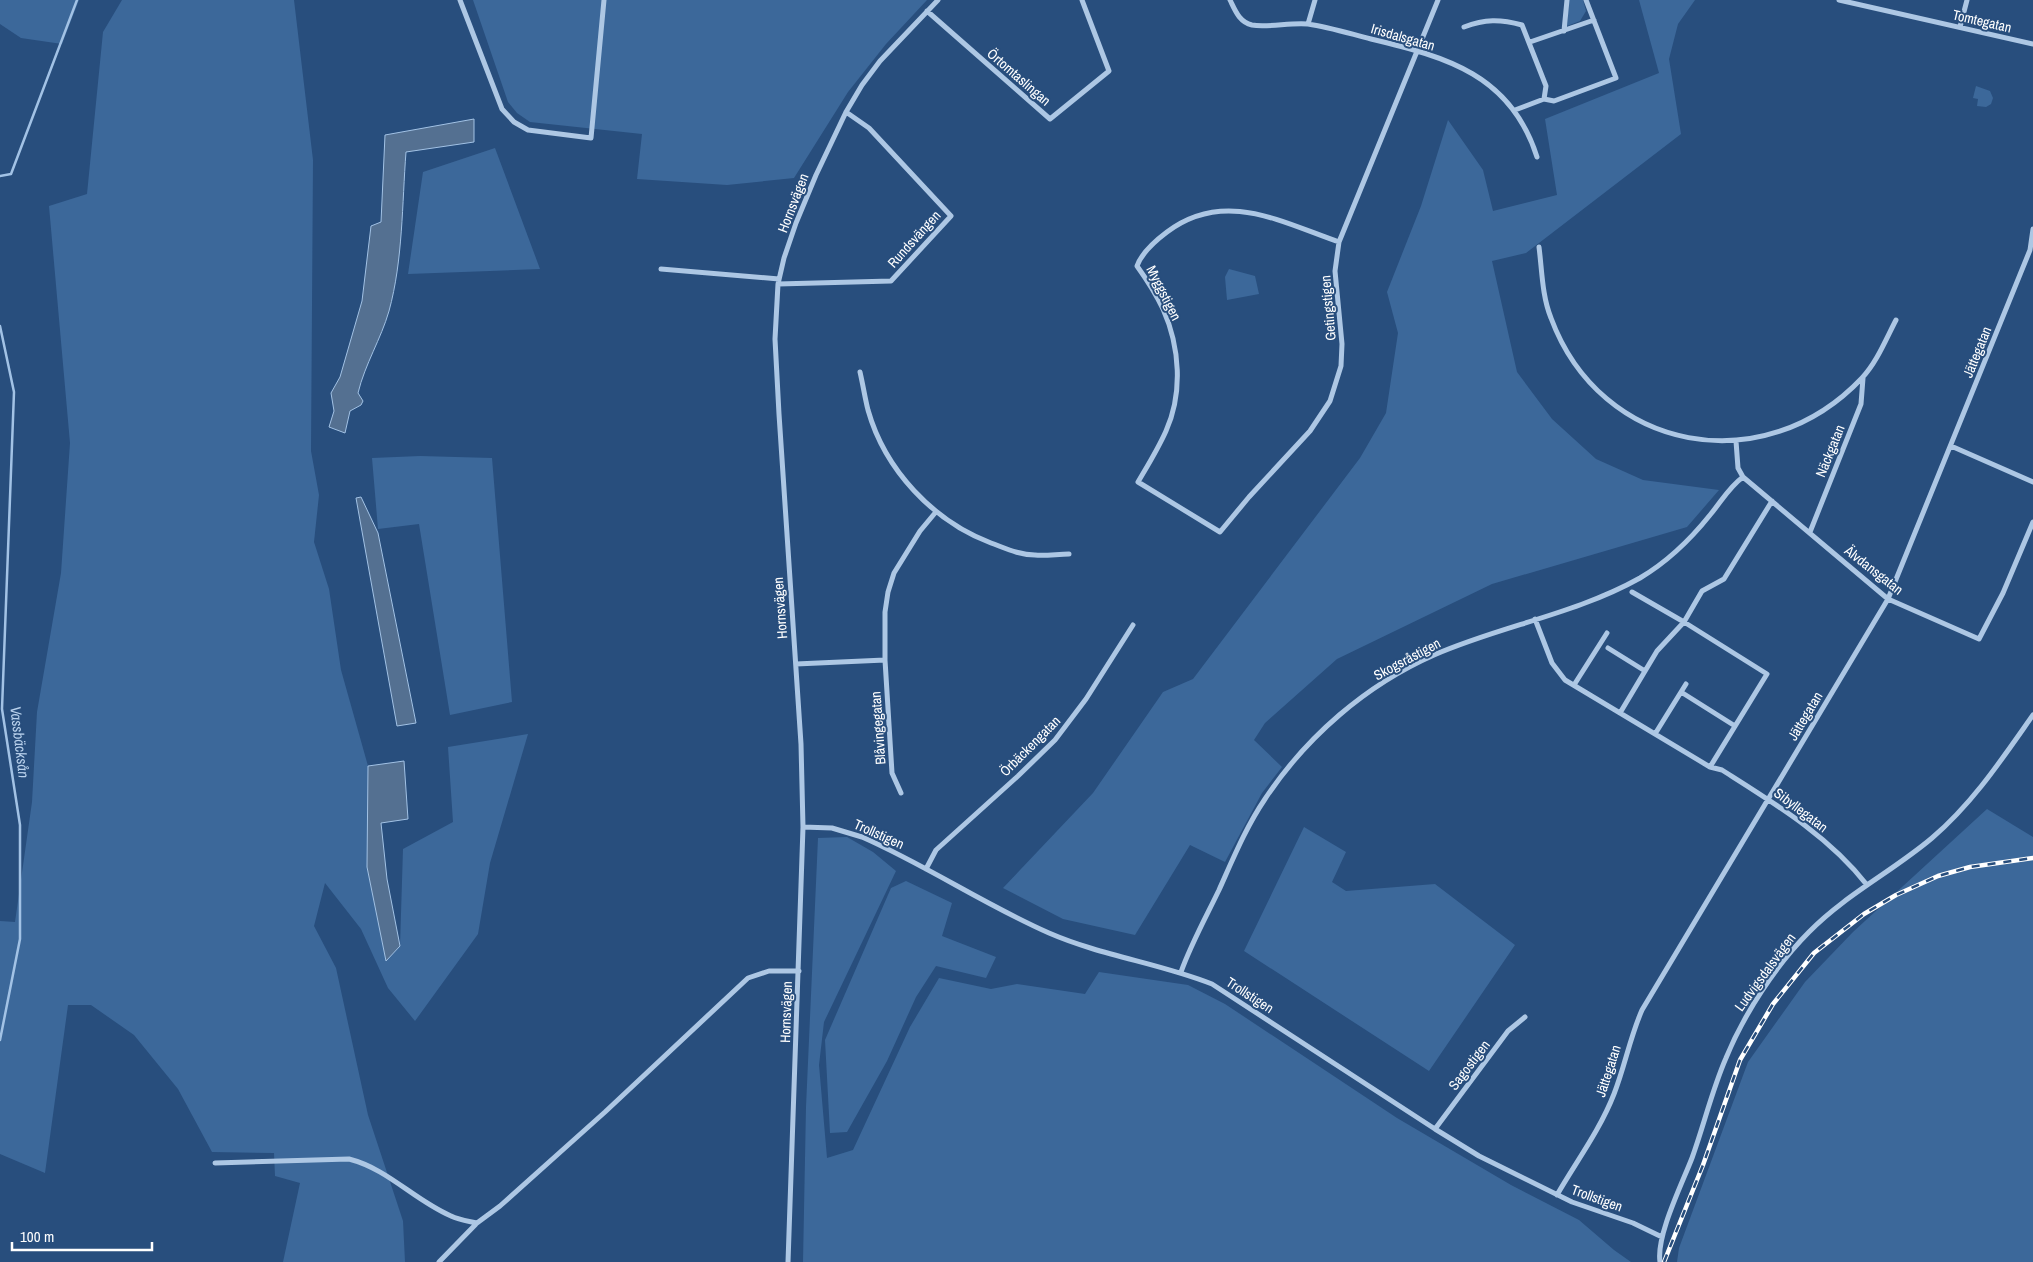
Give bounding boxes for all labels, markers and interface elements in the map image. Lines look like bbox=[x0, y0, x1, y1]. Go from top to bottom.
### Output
street label: Tomtegatan bbox=[1951, 5, 2013, 37]
street label: Irisdalsgatan bbox=[1369, 19, 1437, 55]
street label: Örtomtaslingan bbox=[983, 44, 1055, 110]
street label: Hornsvägen bbox=[774, 171, 812, 235]
street label: Rundsvängen bbox=[884, 207, 944, 271]
street label: Myggstigen bbox=[1143, 262, 1185, 324]
street label: Getingstigen bbox=[1316, 274, 1340, 342]
street label: Jättegatan bbox=[1959, 324, 1995, 380]
street label: Näckgatan bbox=[1811, 422, 1849, 480]
street label: Älvdansgatan bbox=[1840, 541, 1907, 599]
street label: Hornsvägen bbox=[769, 576, 791, 640]
street label: Skogsråstigen bbox=[1370, 634, 1444, 684]
street label: Jättegatan bbox=[1783, 688, 1827, 744]
street label: Blåvingegatan bbox=[866, 691, 890, 765]
water label: Vassbäcksån bbox=[5, 705, 35, 779]
street label: Örbäckengatan bbox=[996, 712, 1064, 780]
street label: Sibyllegatan bbox=[1770, 784, 1832, 836]
street label: Trollstigen bbox=[851, 815, 907, 853]
street label: Ludvigsdalsvägen bbox=[1731, 929, 1799, 1015]
street label: Trollstigen bbox=[1223, 973, 1277, 1017]
street label: Hornsvägen bbox=[776, 981, 796, 1043]
street label: Sagostigen bbox=[1444, 1036, 1494, 1094]
street label: Jättegatan bbox=[1591, 1043, 1625, 1099]
street label: Trollstigen bbox=[1569, 1180, 1625, 1216]
scale bar bbox=[12, 1220, 152, 1252]
text: 100 m bbox=[20, 1226, 54, 1247]

